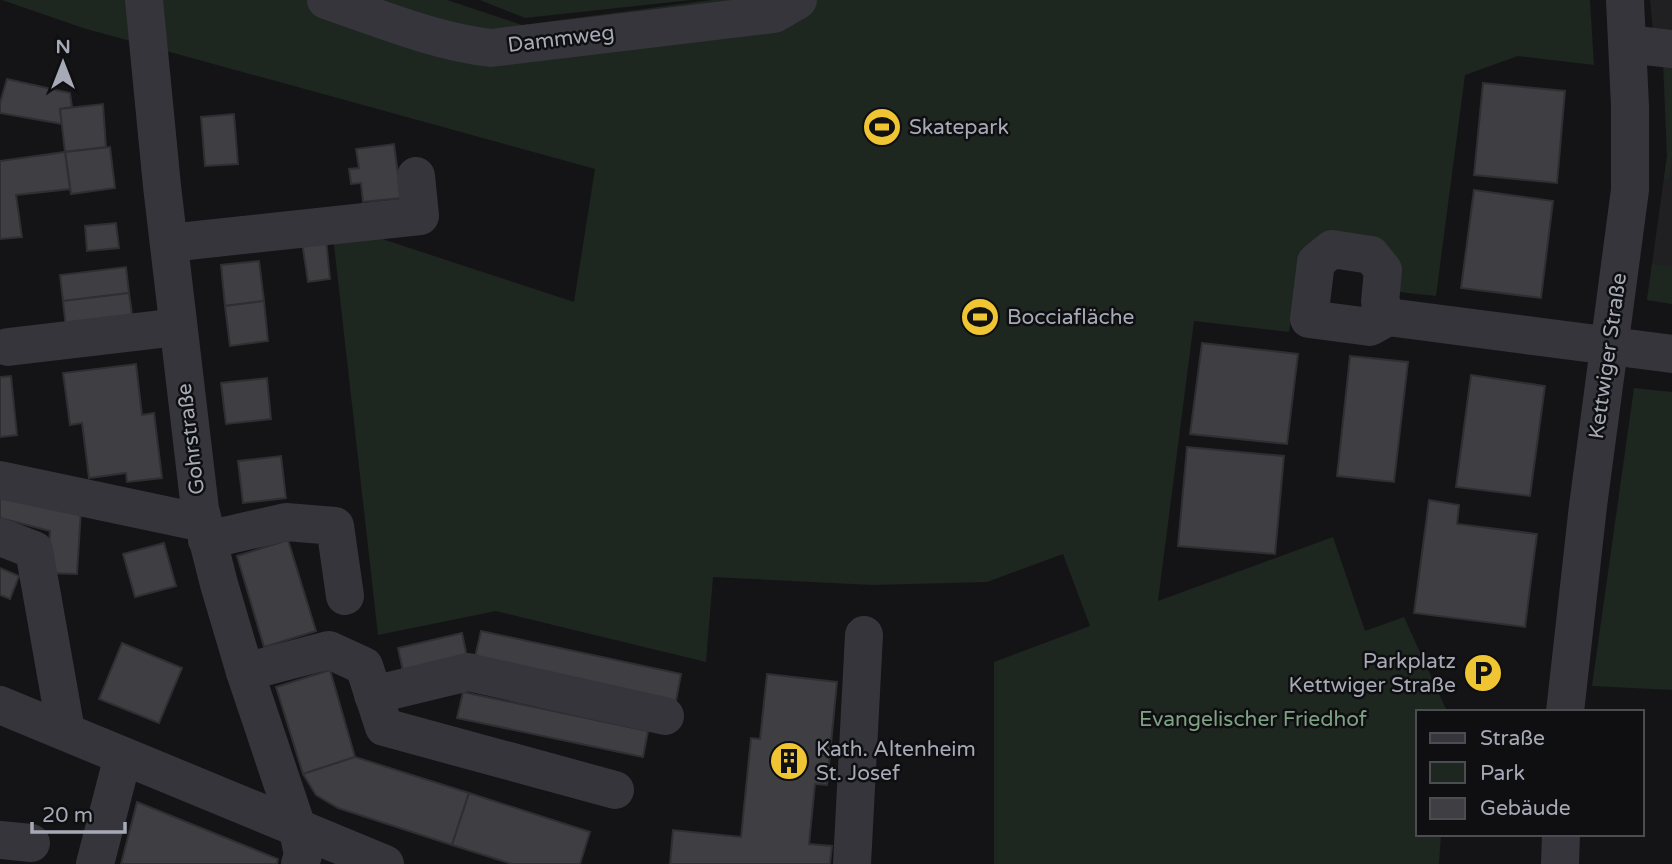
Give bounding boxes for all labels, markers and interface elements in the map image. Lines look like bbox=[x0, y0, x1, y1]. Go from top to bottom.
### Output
street label: Dammweg bbox=[506, 20, 616, 58]
north arrow bbox=[28, 28, 98, 98]
text: N bbox=[55, 36, 71, 58]
sports icon: Skatepark bbox=[861, 106, 903, 148]
place label: Skatepark bbox=[909, 115, 1009, 140]
street label: Kettwiger Straße bbox=[1584, 271, 1632, 441]
sports icon: Bocciafläche bbox=[959, 296, 1001, 338]
place label: Bocciafläche bbox=[1007, 305, 1134, 330]
street label: Gohrstraße bbox=[172, 382, 210, 496]
place label: Parkplatz Kettwiger Straße bbox=[1289, 649, 1456, 698]
parking icon: Parkplatz Kettwiger Straße bbox=[1462, 652, 1504, 694]
park label: Evangelischer Friedhof bbox=[1139, 707, 1367, 732]
legend bbox=[1416, 710, 1644, 836]
text: Straße bbox=[1480, 726, 1545, 751]
place label: Kath. Altenheim St. Josef bbox=[816, 737, 976, 786]
building icon: Kath. Altenheim St. Josef bbox=[768, 740, 810, 782]
text: Park bbox=[1480, 761, 1525, 786]
scale bar bbox=[32, 790, 124, 834]
text: Gebäude bbox=[1480, 796, 1571, 821]
text: 20 m bbox=[42, 803, 93, 828]

